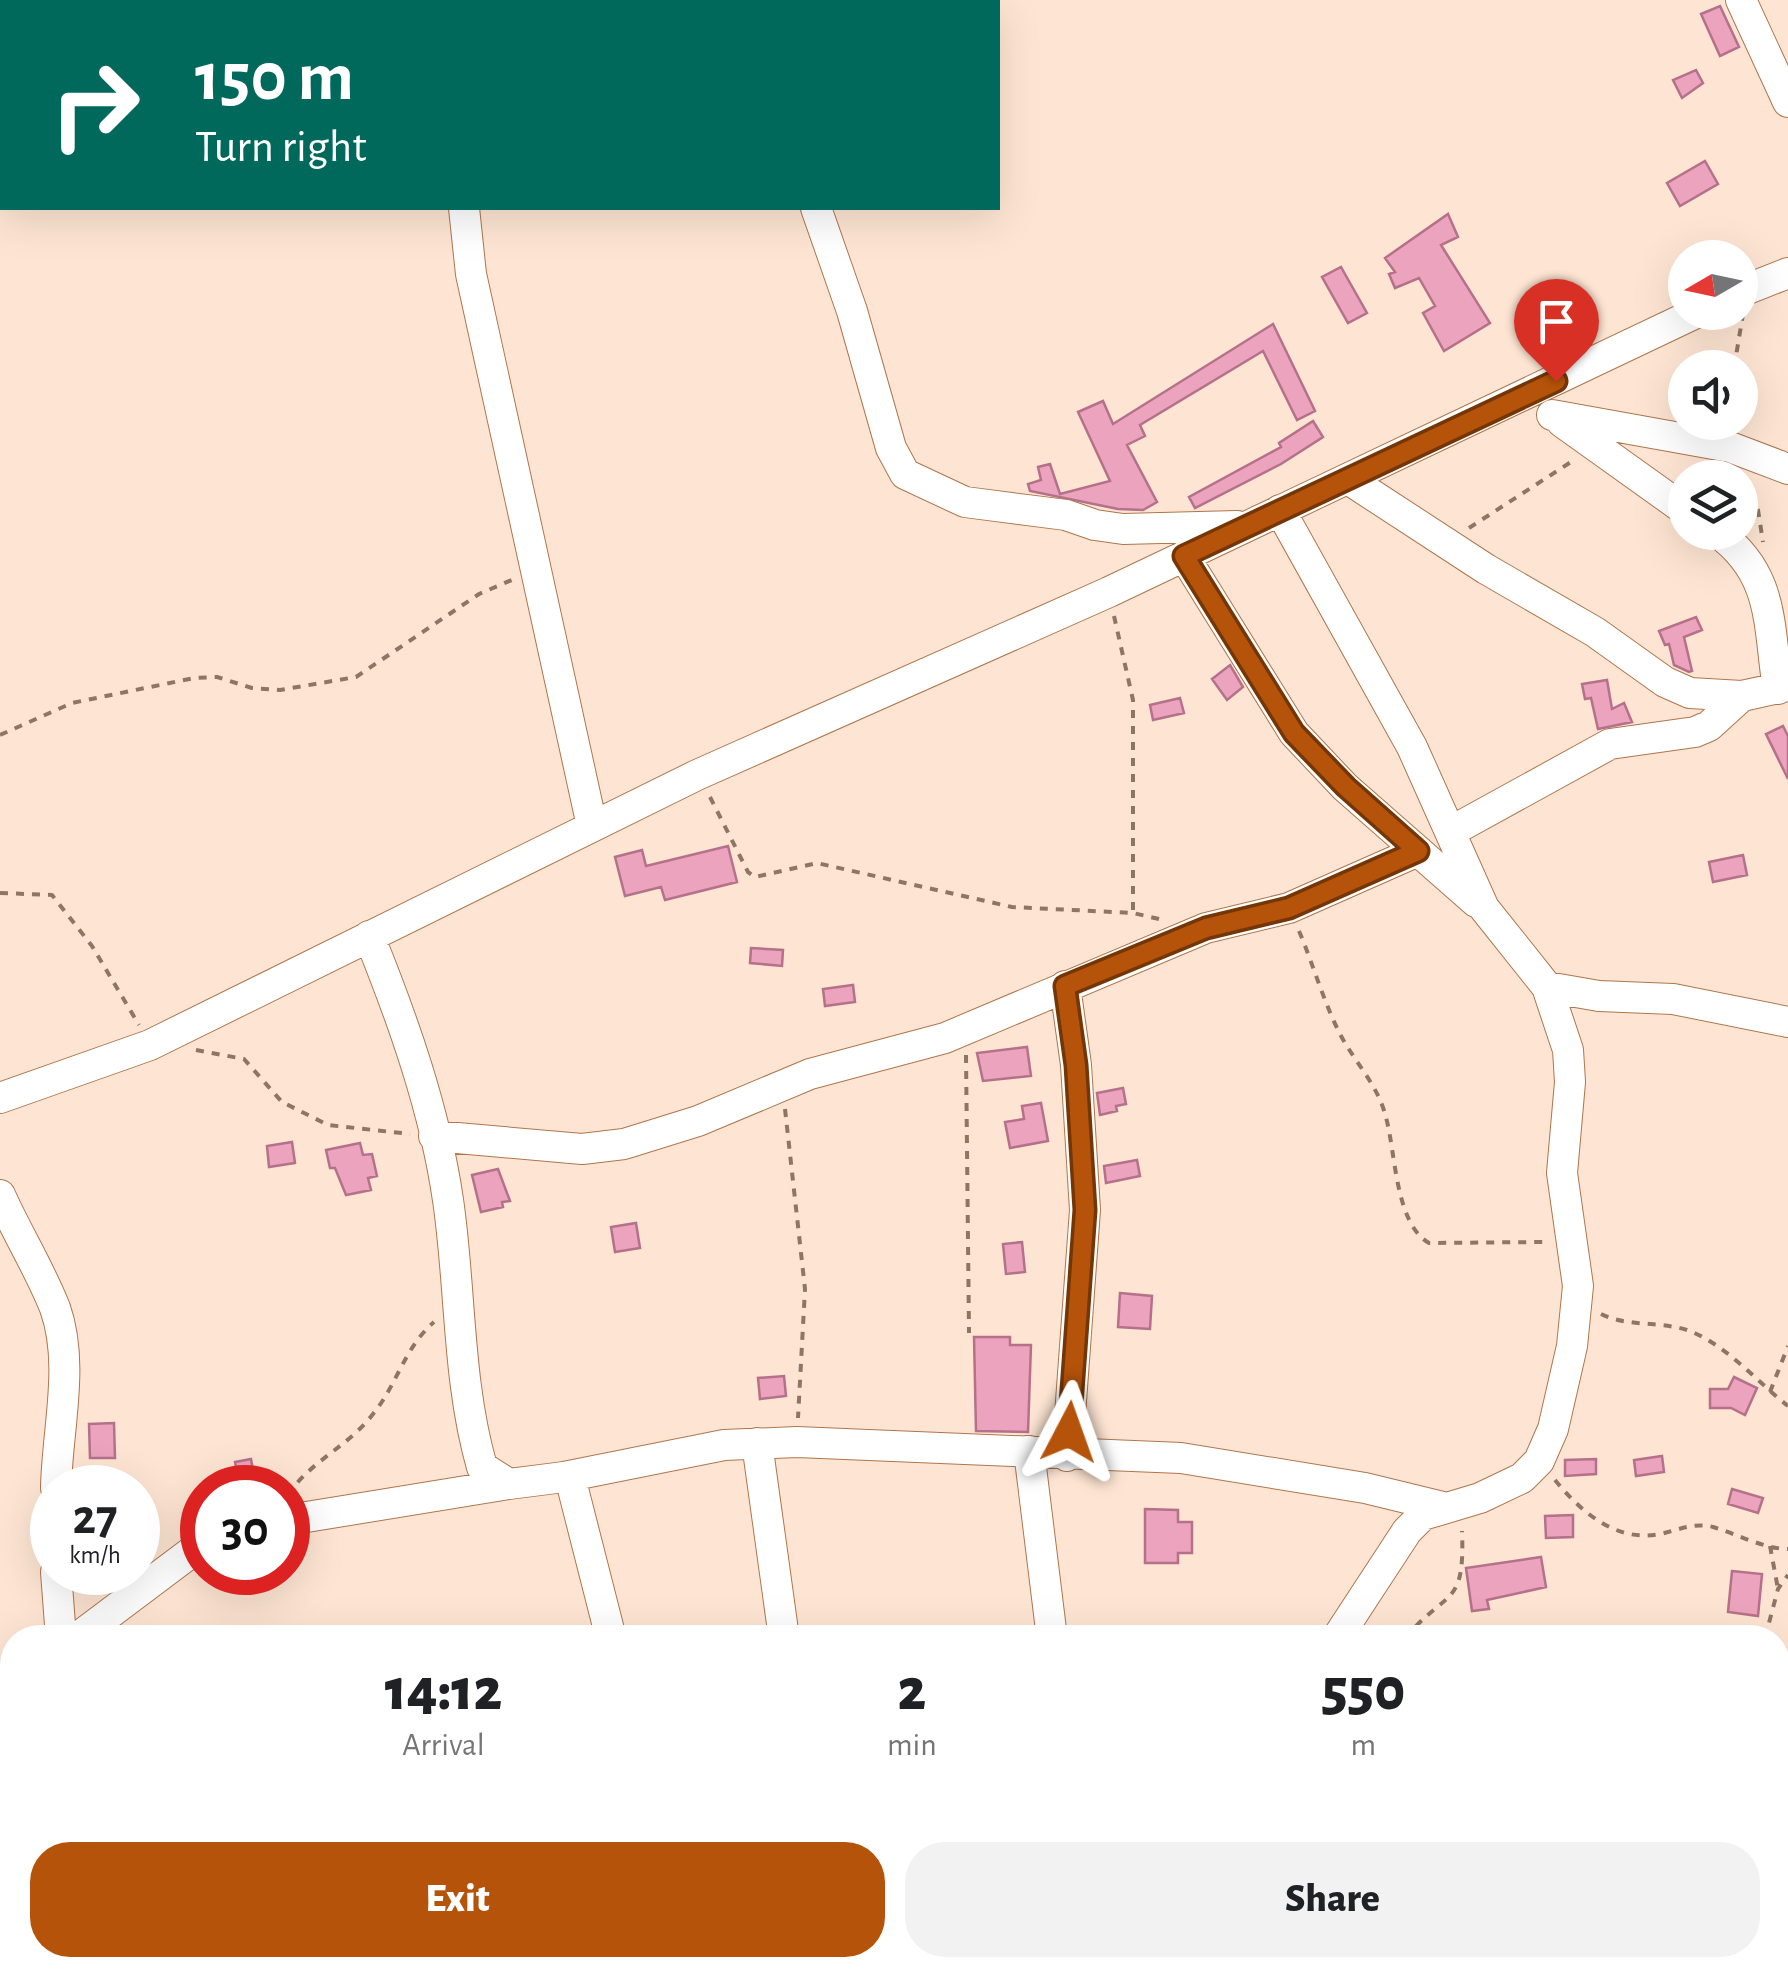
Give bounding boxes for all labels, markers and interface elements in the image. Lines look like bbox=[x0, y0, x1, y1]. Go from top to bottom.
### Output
icon: right bbox=[30, 40, 160, 170]
text: 150 m bbox=[195, 43, 354, 113]
text: Turn right bbox=[195, 125, 367, 170]
north arrow bbox=[1668, 240, 1758, 330]
map controls bbox=[1668, 240, 1758, 550]
pin bbox=[1514, 279, 1599, 382]
icon: arrive bbox=[1529, 294, 1584, 349]
button: sound bbox=[1668, 350, 1758, 440]
button: layers bbox=[1668, 460, 1758, 550]
position arrow bbox=[1017, 1380, 1121, 1484]
speed limit sign: 30 bbox=[180, 1465, 310, 1595]
text: 27 bbox=[72, 1493, 118, 1543]
text: km/h bbox=[69, 1543, 121, 1568]
text: 14:12 bbox=[385, 1661, 502, 1721]
text: 2 bbox=[898, 1661, 926, 1721]
text: 550 bbox=[1322, 1661, 1405, 1721]
text: Arrival bbox=[402, 1729, 485, 1761]
text: min bbox=[887, 1729, 937, 1761]
text: m bbox=[1351, 1729, 1376, 1761]
button: Exit bbox=[30, 1842, 885, 1957]
button: Share bbox=[905, 1842, 1760, 1957]

